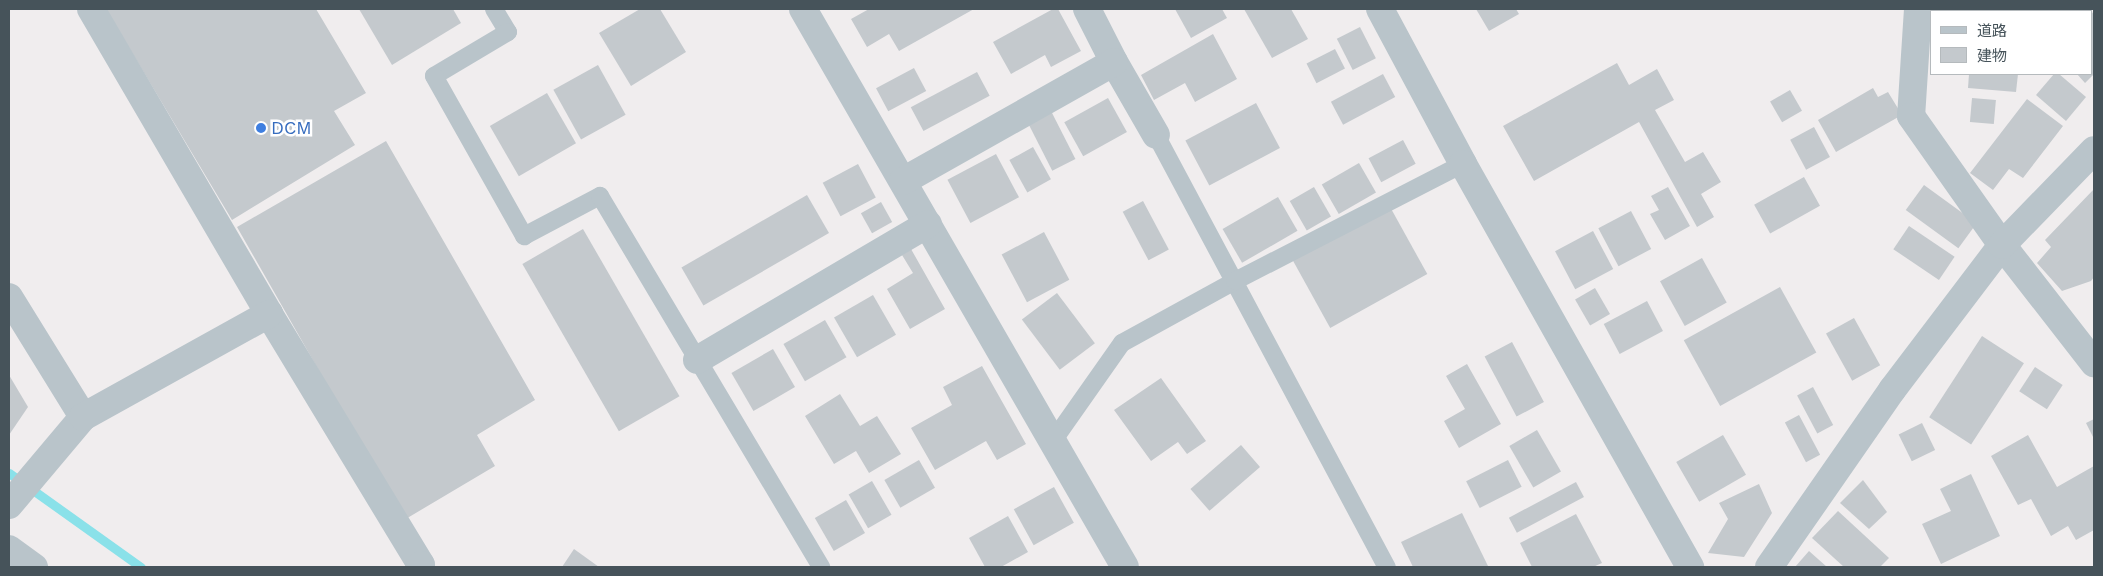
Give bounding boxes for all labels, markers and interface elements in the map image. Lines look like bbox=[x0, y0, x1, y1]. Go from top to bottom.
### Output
legend bbox=[1930, 10, 2093, 75]
text: 道路 bbox=[1977, 22, 2007, 40]
text: 建物 bbox=[1977, 47, 2007, 65]
place label: DCM bbox=[271, 117, 312, 139]
marker: DCM bbox=[255, 122, 267, 134]

